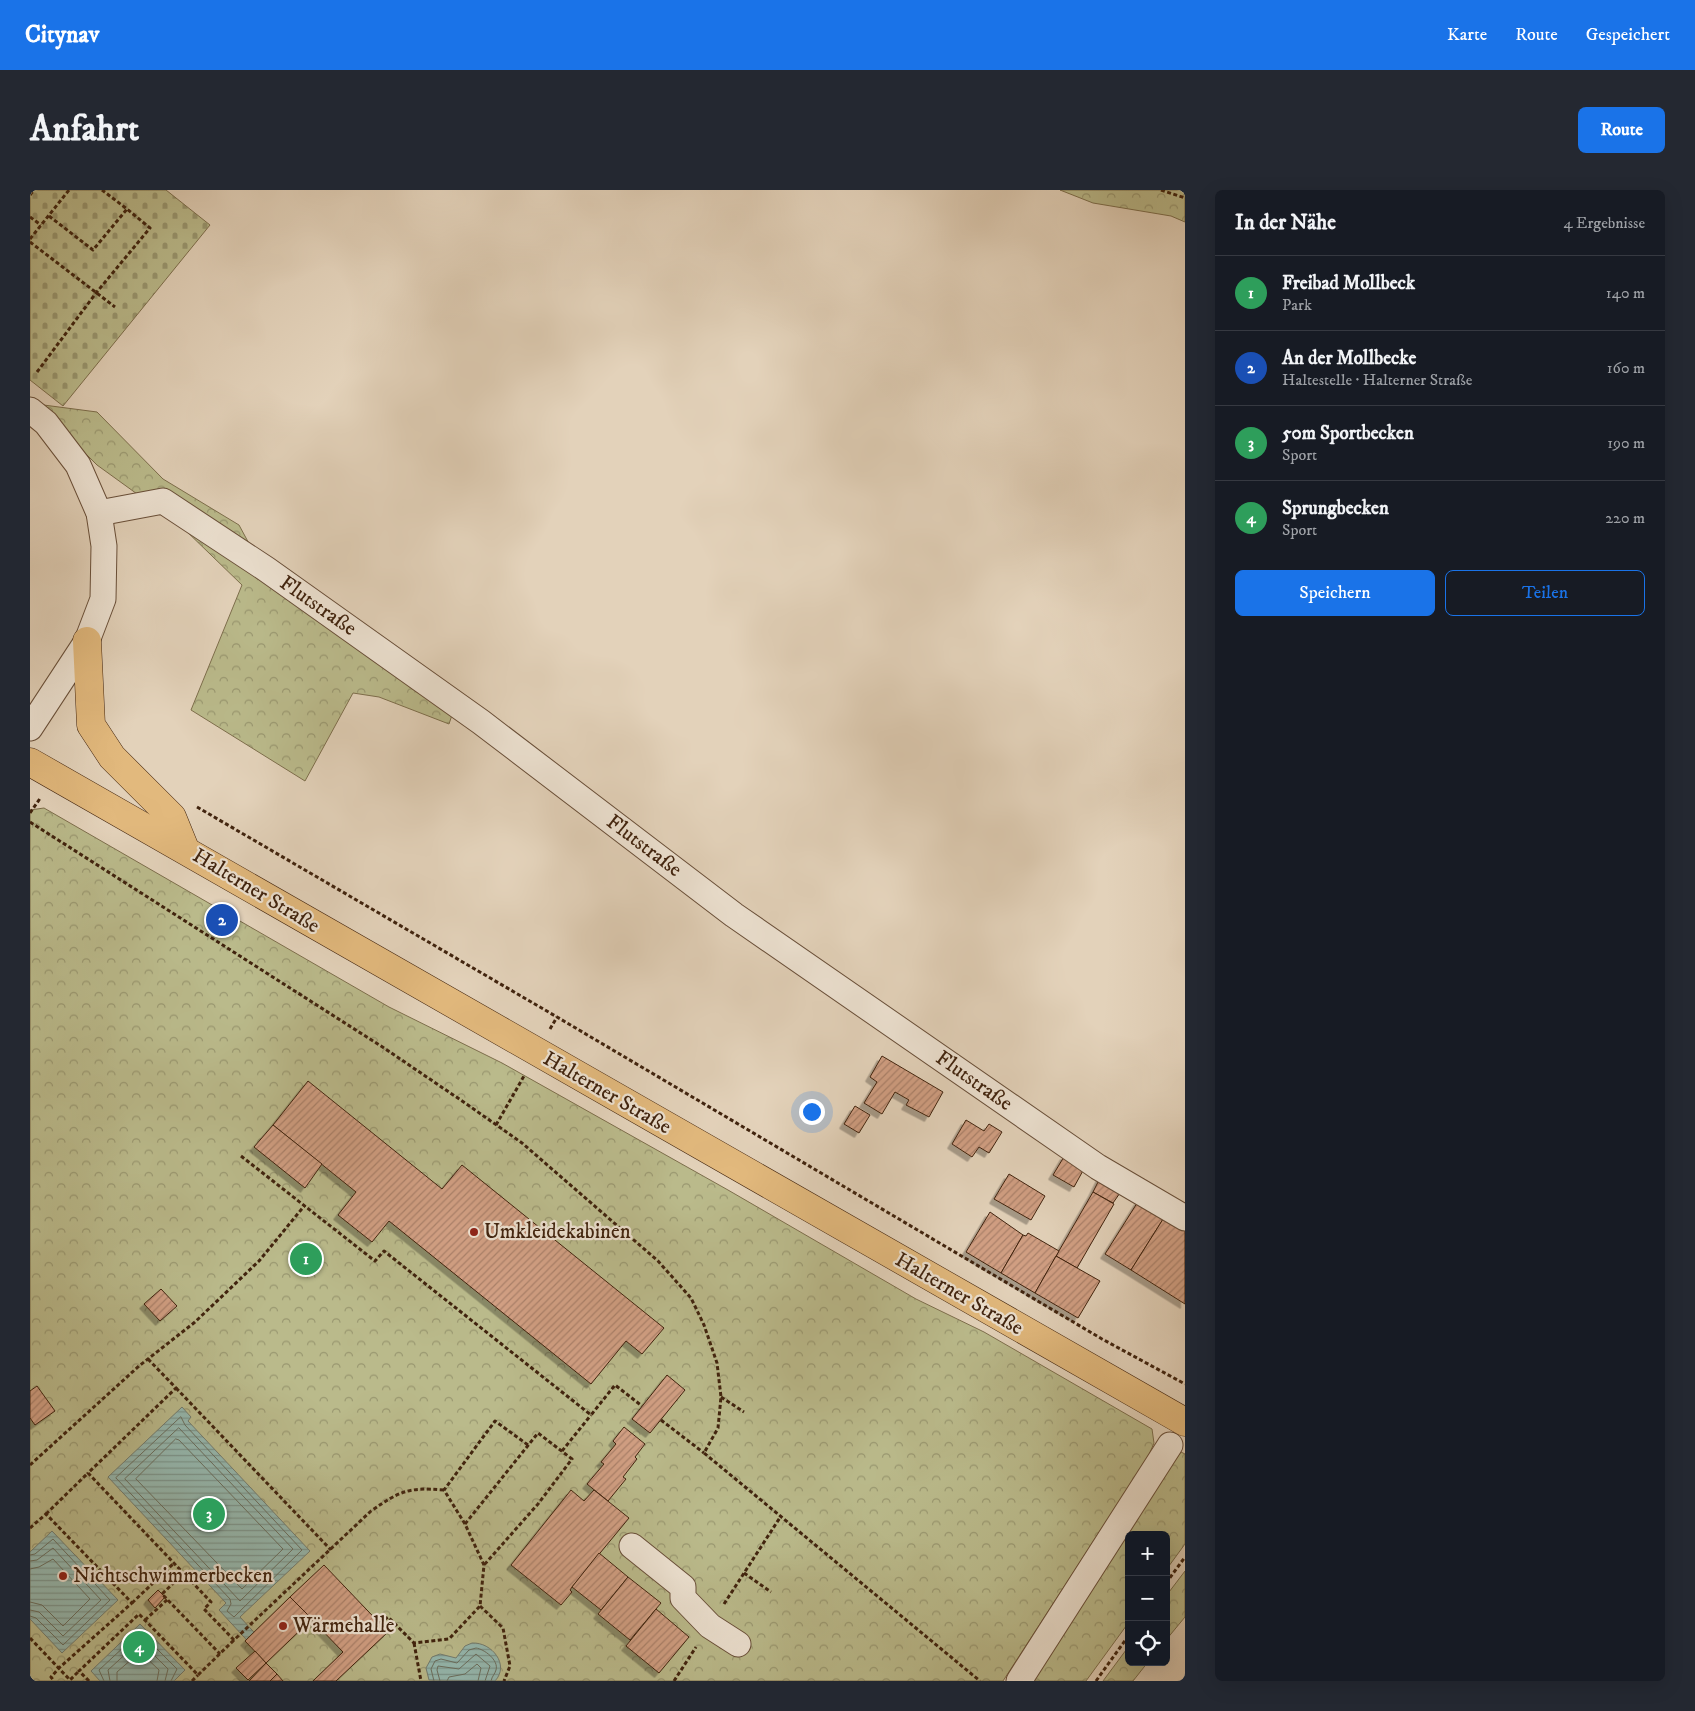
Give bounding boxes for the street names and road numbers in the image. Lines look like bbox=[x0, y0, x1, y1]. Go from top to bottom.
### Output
street label: Flutstraße bbox=[275, 570, 362, 642]
street label: Flutstraße bbox=[601, 809, 687, 883]
street label: Halterner Straße bbox=[188, 843, 325, 939]
street label: Flutstraße bbox=[931, 1045, 1018, 1117]
street label: Halterner Straße bbox=[538, 1046, 676, 1140]
street label: Halterner Straße bbox=[890, 1247, 1028, 1341]

